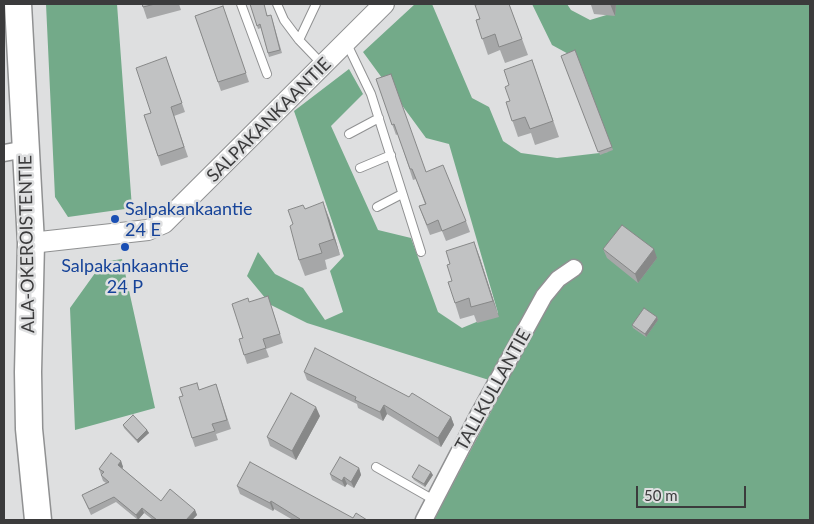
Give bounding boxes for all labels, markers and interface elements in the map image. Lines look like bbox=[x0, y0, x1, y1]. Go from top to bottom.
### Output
street label: SALPAKANKAANTIE bbox=[202, 53, 336, 187]
street label: ALA-OKEROISTENTIE bbox=[15, 155, 39, 333]
place label: Salpakankaantie 24 E bbox=[125, 198, 253, 240]
marker: Salpakankaantie 24 E bbox=[109, 213, 121, 225]
marker: Salpakankaantie 24 P bbox=[119, 241, 131, 253]
place label: Salpakankaantie 24 P bbox=[61, 255, 189, 298]
street label: TALLKULLANTIE bbox=[451, 325, 535, 455]
scale bar bbox=[639, 476, 749, 508]
text: 50 m bbox=[644, 486, 678, 504]

